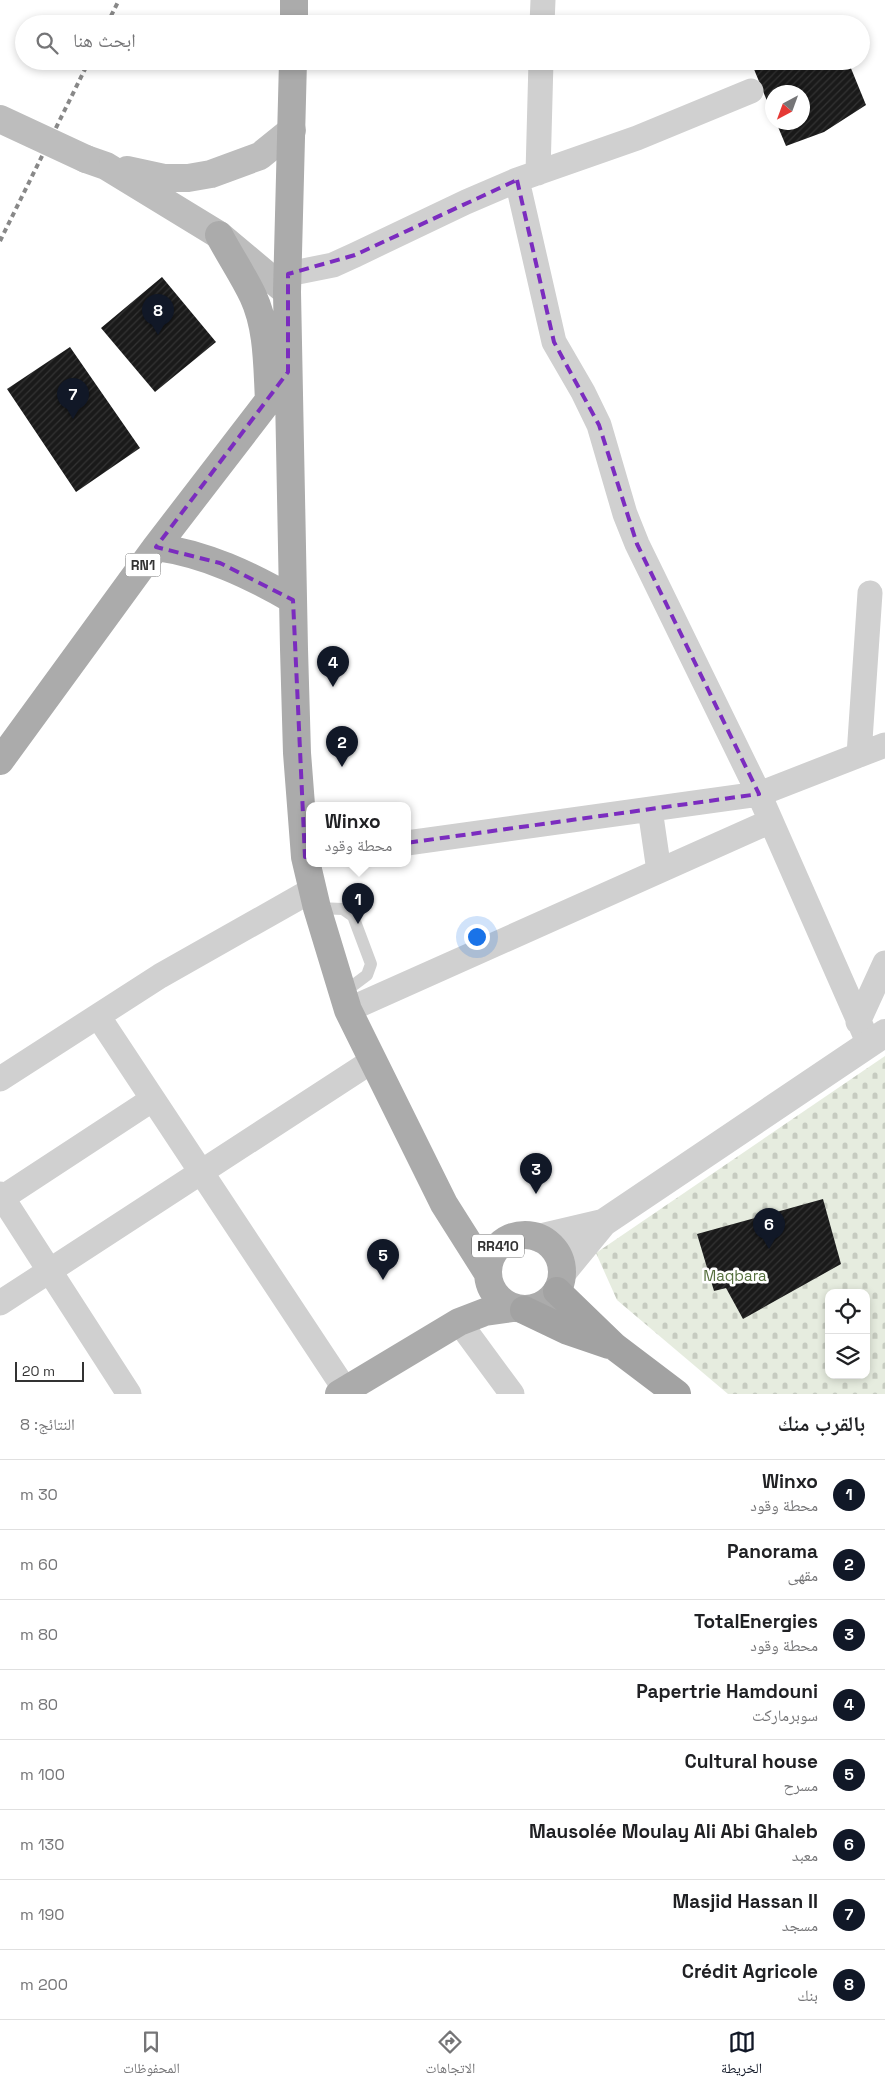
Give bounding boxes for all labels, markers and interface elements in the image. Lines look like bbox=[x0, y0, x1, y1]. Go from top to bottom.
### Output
search box bbox=[15, 15, 870, 70]
text: ابحث هنا bbox=[73, 28, 136, 53]
icon: search bbox=[33, 29, 61, 57]
north arrow bbox=[765, 85, 810, 130]
pin: 8 bbox=[142, 294, 174, 335]
pin: 7 bbox=[57, 378, 89, 419]
road number: RN1 bbox=[126, 554, 160, 576]
pin: 4 bbox=[317, 646, 349, 687]
pin: 2 bbox=[326, 726, 358, 767]
popup bbox=[306, 802, 411, 867]
text: Winxo bbox=[325, 809, 381, 834]
text: محطة وقود bbox=[325, 835, 392, 856]
pin: 1 bbox=[342, 883, 374, 924]
your location bbox=[464, 924, 490, 950]
pin: 3 bbox=[520, 1153, 552, 1194]
pin: 6 bbox=[753, 1208, 785, 1249]
road number: RR410 bbox=[472, 1234, 524, 1258]
pin: 5 bbox=[367, 1239, 399, 1280]
park label: Maqbara bbox=[703, 1266, 767, 1285]
map controls bbox=[825, 1289, 870, 1379]
button: locate bbox=[825, 1289, 870, 1334]
button: layers bbox=[825, 1334, 870, 1379]
scale bar bbox=[15, 1359, 84, 1382]
text: 20 m bbox=[22, 1362, 55, 1380]
text: بالقرب منك bbox=[778, 1410, 865, 1437]
text: النتائج: 8 bbox=[20, 1414, 75, 1435]
text: Winxo bbox=[762, 1469, 818, 1494]
text: 30 m bbox=[20, 1484, 58, 1505]
text: 1 bbox=[845, 1484, 853, 1505]
text: محطة وقود bbox=[750, 1495, 818, 1516]
text: Panorama bbox=[727, 1539, 818, 1564]
text: 60 m bbox=[20, 1554, 58, 1575]
text: 2 bbox=[844, 1554, 854, 1575]
text: مقهى bbox=[787, 1565, 818, 1586]
text: TotalEnergies bbox=[694, 1609, 818, 1634]
text: 80 m bbox=[20, 1624, 58, 1645]
text: 3 bbox=[844, 1624, 854, 1645]
text: محطة وقود bbox=[750, 1635, 818, 1656]
text: Papertrie Hamdouni bbox=[636, 1679, 818, 1704]
text: 80 m bbox=[20, 1694, 58, 1715]
text: 4 bbox=[844, 1694, 854, 1715]
text: سوبرماركت bbox=[752, 1705, 818, 1726]
text: Cultural house bbox=[685, 1749, 818, 1774]
text: 100 m bbox=[20, 1764, 65, 1785]
text: 5 bbox=[844, 1764, 854, 1785]
text: مسرح bbox=[783, 1775, 818, 1796]
text: Mausolée Moulay Ali Abi Ghaleb bbox=[529, 1819, 818, 1844]
text: 130 m bbox=[20, 1834, 65, 1855]
text: 6 bbox=[844, 1834, 854, 1855]
text: معبد bbox=[792, 1845, 818, 1866]
text: Masjid Hassan II bbox=[673, 1889, 818, 1914]
text: 190 m bbox=[20, 1904, 65, 1925]
text: 7 bbox=[845, 1904, 853, 1925]
text: مسجد bbox=[782, 1915, 818, 1936]
text: Crédit Agricole bbox=[682, 1959, 818, 1984]
text: 200 m bbox=[20, 1974, 68, 1995]
text: 8 bbox=[844, 1974, 854, 1995]
text: بنك bbox=[797, 1985, 818, 2006]
tab: المحفوظات bbox=[123, 2028, 180, 2082]
tab: الاتجاهات bbox=[426, 2028, 475, 2082]
tab: الخريطة bbox=[721, 2028, 762, 2082]

